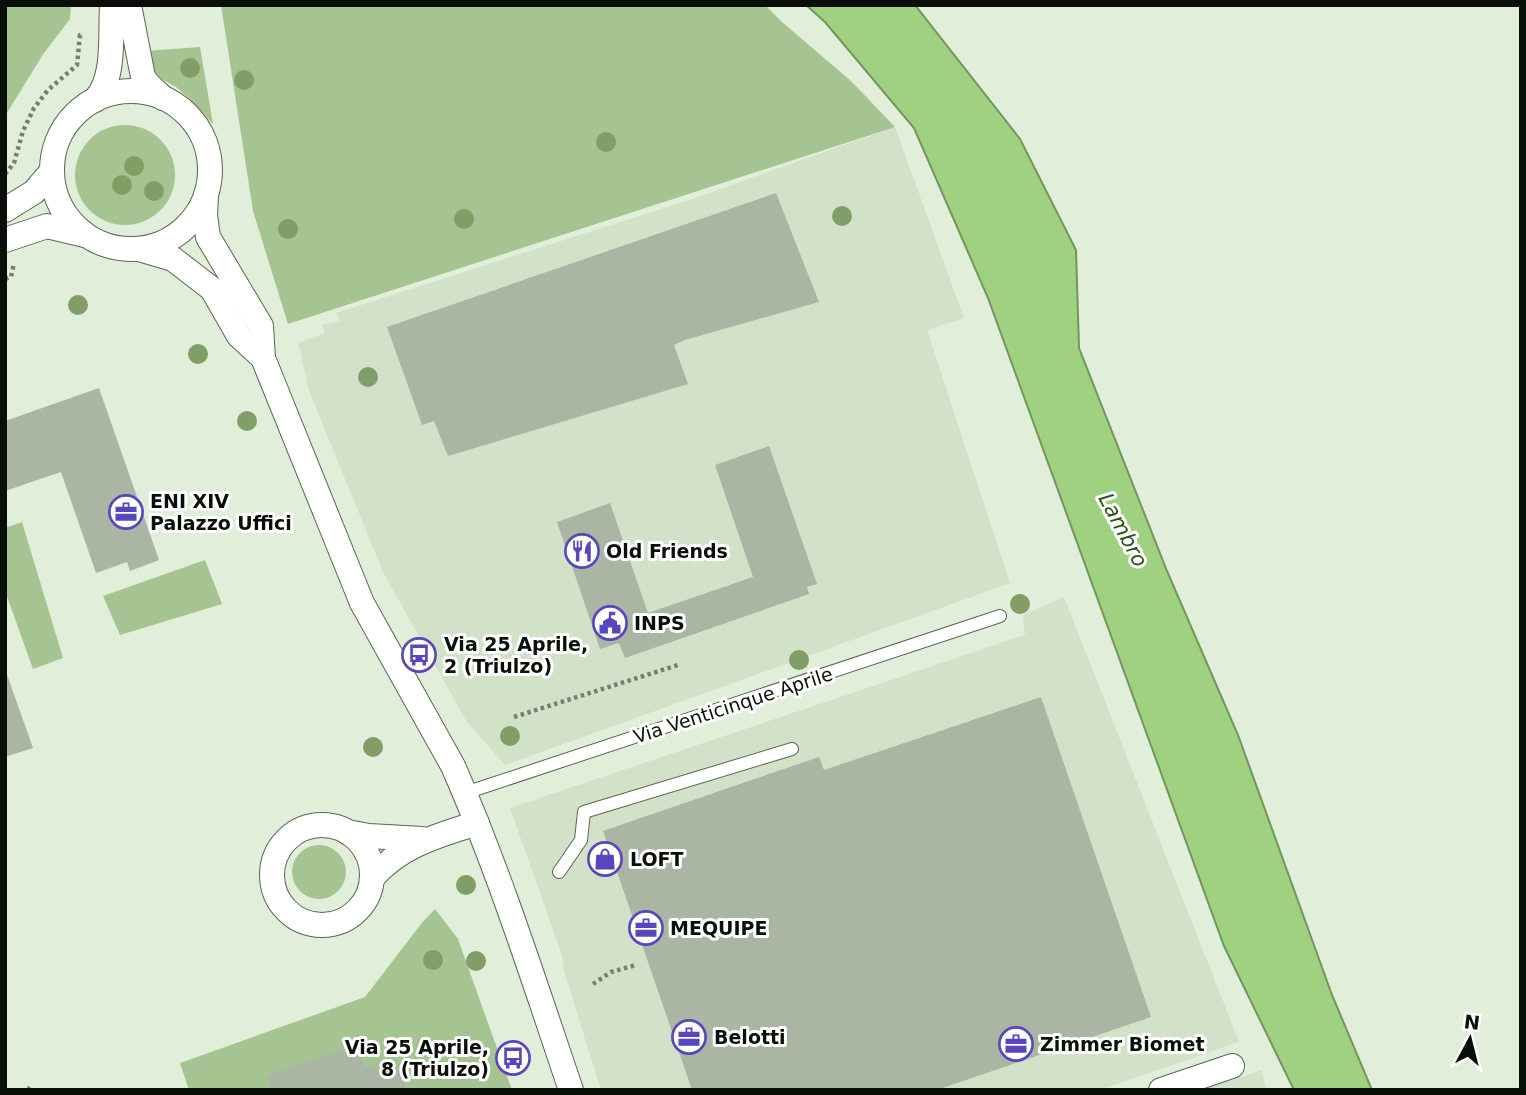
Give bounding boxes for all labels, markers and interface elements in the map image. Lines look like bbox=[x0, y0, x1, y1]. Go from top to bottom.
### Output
water label: Lambro bbox=[1094, 489, 1152, 571]
place label: ENI XIV Palazzo Uffici bbox=[150, 490, 292, 534]
office icon: ENI XIV Palazzo Uffici bbox=[107, 493, 145, 531]
restaurant icon: Old Friends bbox=[563, 532, 601, 570]
place label: Old Friends bbox=[606, 540, 728, 562]
public building icon: INPS bbox=[591, 604, 629, 642]
place label: INPS bbox=[634, 612, 685, 634]
place label: Via 25 Aprile, 2 (Triulzo) bbox=[444, 633, 588, 677]
bus stop icon: Via 25 Aprile, 2 (Triulzo) bbox=[400, 636, 438, 674]
street label: Via Venticinque Aprile bbox=[631, 662, 835, 748]
shop icon: LOFT bbox=[586, 840, 624, 878]
place label: LOFT bbox=[630, 848, 684, 870]
office icon: MEQUIPE bbox=[627, 909, 665, 947]
place label: MEQUIPE bbox=[670, 917, 767, 939]
north arrow bbox=[1435, 1004, 1505, 1074]
text: N bbox=[1463, 1010, 1481, 1034]
office icon: Belotti bbox=[670, 1018, 708, 1056]
office icon: Zimmer Biomet bbox=[997, 1025, 1035, 1063]
place label: Belotti bbox=[714, 1026, 786, 1048]
place label: Zimmer Biomet bbox=[1040, 1033, 1205, 1055]
place label: Via 25 Aprile, 8 (Triulzo) bbox=[345, 1036, 489, 1080]
bus stop icon: Via 25 Aprile, 8 (Triulzo) bbox=[494, 1039, 532, 1077]

